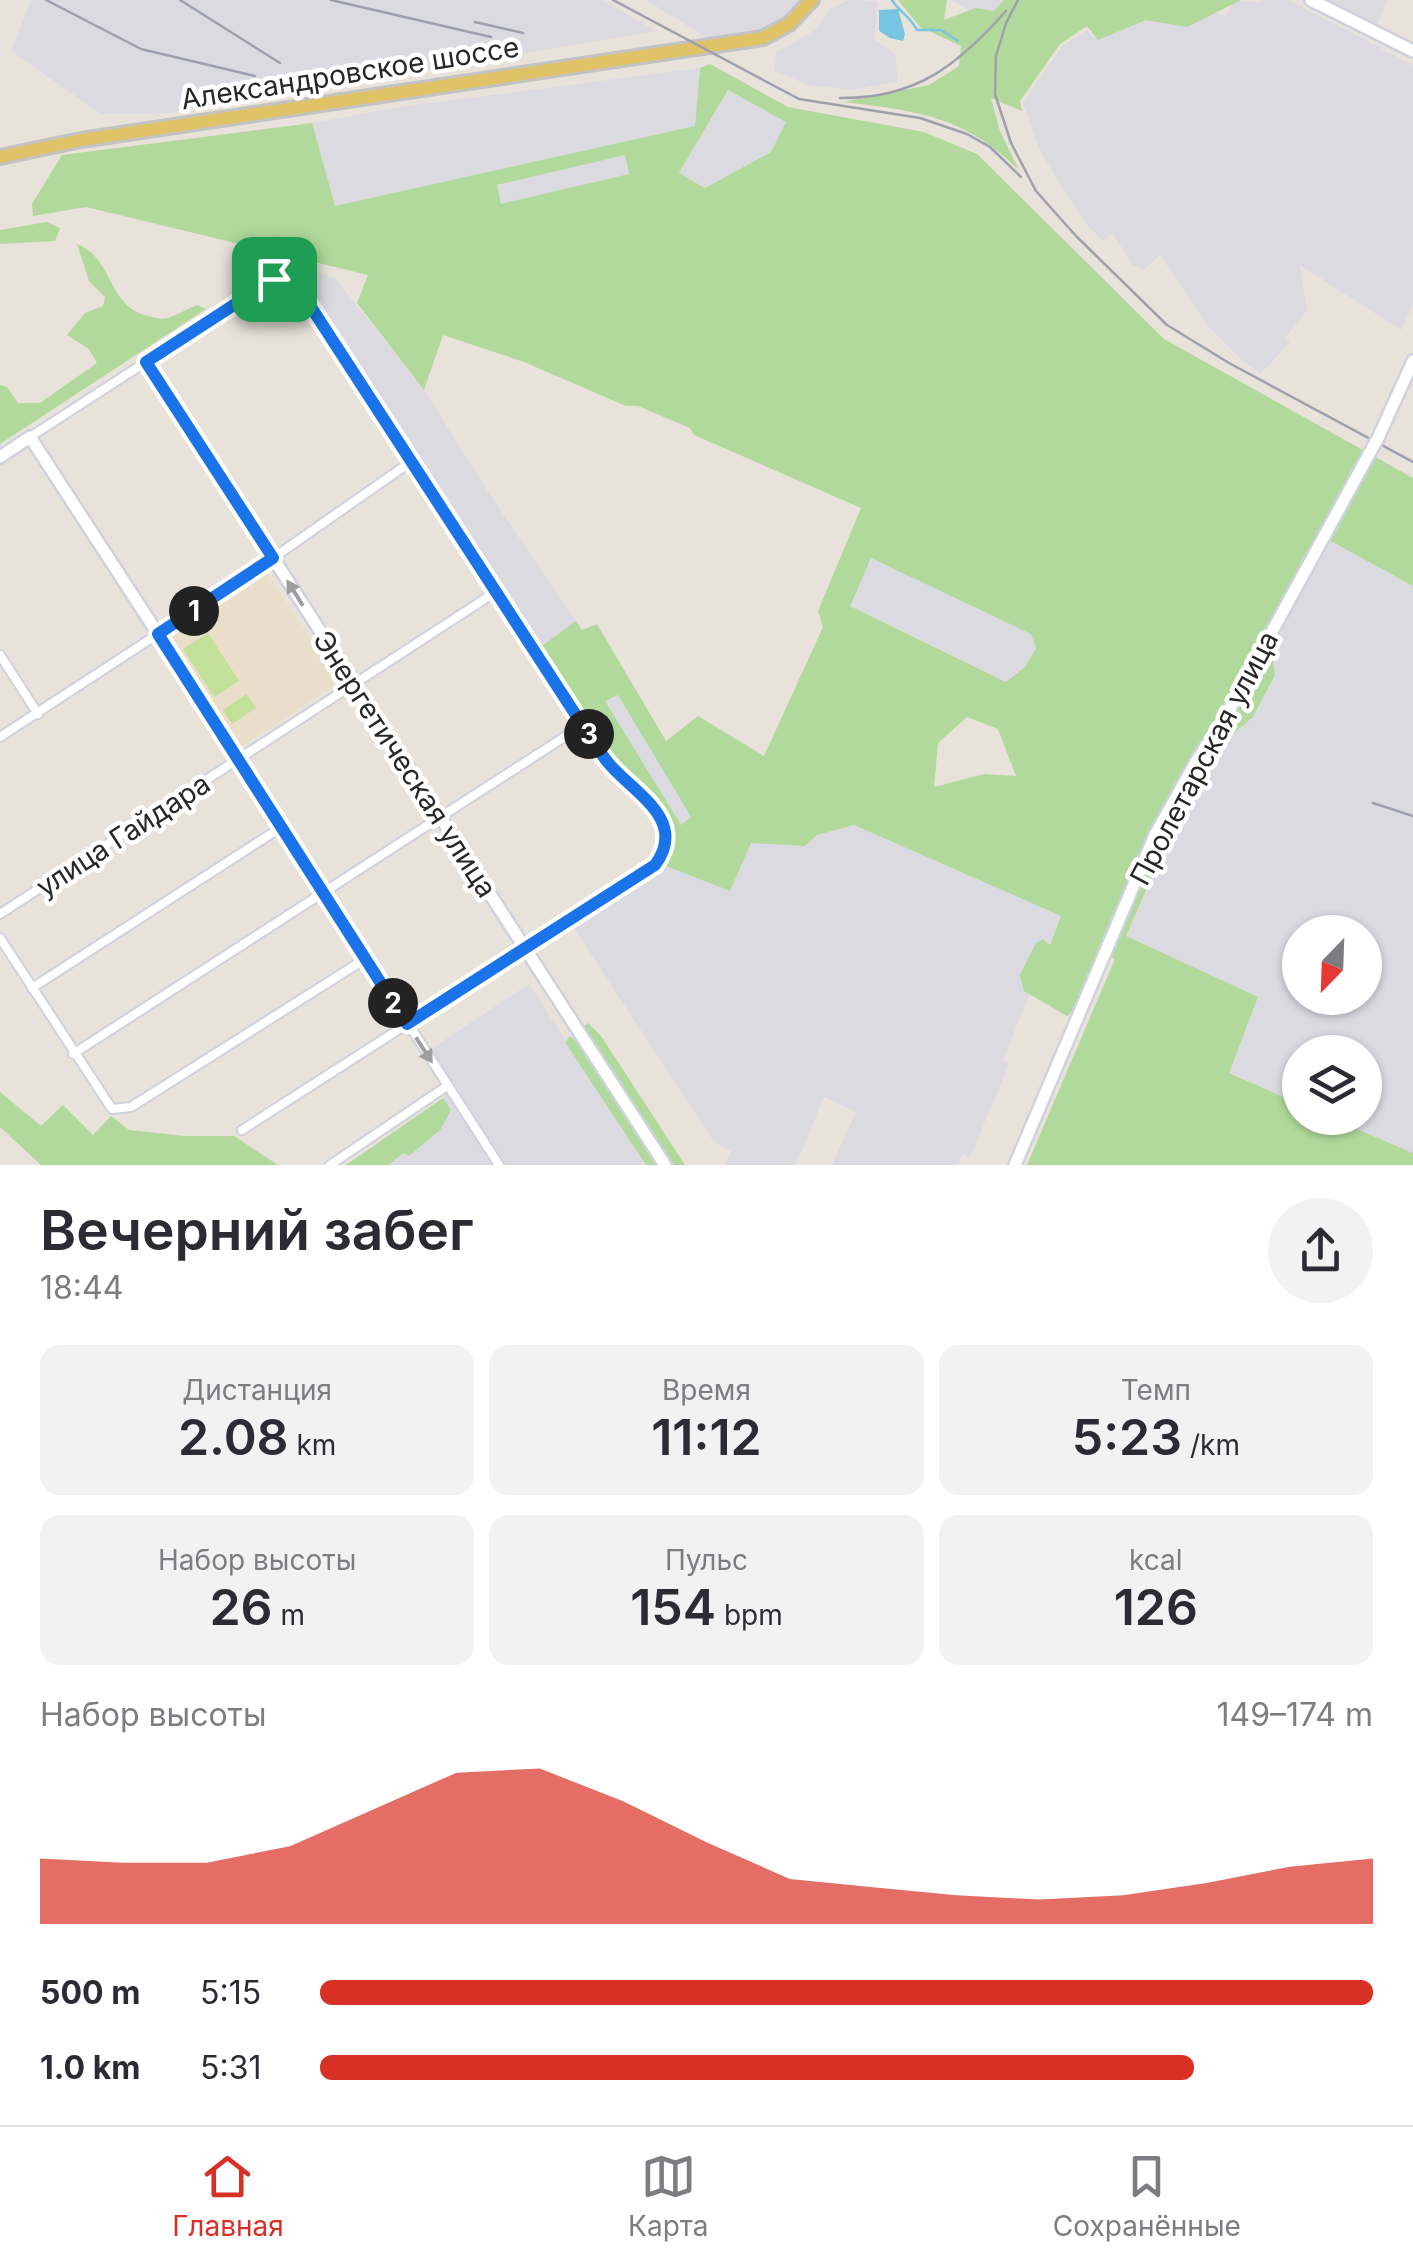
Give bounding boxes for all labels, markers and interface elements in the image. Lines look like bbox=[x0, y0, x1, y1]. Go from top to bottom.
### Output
street label: Александровское шоссе bbox=[179, 29, 521, 117]
pin bbox=[232, 237, 317, 322]
icon: arrive bbox=[247, 252, 302, 307]
one-way arrow bbox=[287, 579, 304, 607]
pin: 1 bbox=[169, 586, 219, 636]
text: 1 bbox=[188, 594, 200, 628]
street label: Энергетическая улица bbox=[306, 624, 504, 904]
street label: Пролетарская улица bbox=[1123, 625, 1285, 891]
pin: 3 bbox=[564, 709, 614, 759]
text: 3 bbox=[580, 717, 598, 751]
street label: улица Гайдара bbox=[30, 766, 216, 904]
north arrow bbox=[1282, 915, 1382, 1015]
map controls bbox=[1282, 915, 1382, 1135]
pin: 2 bbox=[368, 978, 418, 1028]
text: 2 bbox=[384, 986, 402, 1020]
button: layers bbox=[1282, 1035, 1382, 1135]
one-way arrow bbox=[414, 1036, 432, 1063]
text: Вечерний забег bbox=[40, 1197, 474, 1263]
button: share bbox=[1268, 1198, 1373, 1303]
text: 18:44 bbox=[40, 1268, 123, 1307]
text: Дистанция bbox=[182, 1373, 332, 1407]
text: Время bbox=[662, 1373, 751, 1407]
text: Темп bbox=[1121, 1373, 1191, 1407]
text: 2.08 bbox=[178, 1407, 289, 1467]
text: 11:12 bbox=[651, 1407, 762, 1467]
text: 5:23 bbox=[1072, 1407, 1182, 1467]
text: km bbox=[289, 1428, 336, 1462]
text: /km bbox=[1182, 1428, 1240, 1462]
text: Набор высоты bbox=[158, 1543, 356, 1577]
text: Пульс bbox=[665, 1543, 748, 1577]
text: kcal bbox=[1129, 1543, 1183, 1577]
text: 26 bbox=[209, 1577, 273, 1637]
text: 154 bbox=[630, 1577, 716, 1637]
text: 126 bbox=[1114, 1577, 1198, 1637]
text: m bbox=[273, 1598, 305, 1632]
text: bpm bbox=[716, 1598, 783, 1632]
text: Набор высоты bbox=[40, 1695, 267, 1734]
text: 149–174 m bbox=[1217, 1695, 1373, 1734]
text: 500 m bbox=[40, 1973, 140, 2012]
text: 5:15 bbox=[200, 1973, 261, 2012]
text: 1.0 km bbox=[40, 2048, 140, 2087]
text: 5:31 bbox=[200, 2048, 261, 2087]
tab: Главная bbox=[172, 2149, 284, 2243]
tab: Карта bbox=[628, 2149, 709, 2243]
tab: Сохранённые bbox=[1053, 2149, 1241, 2243]

